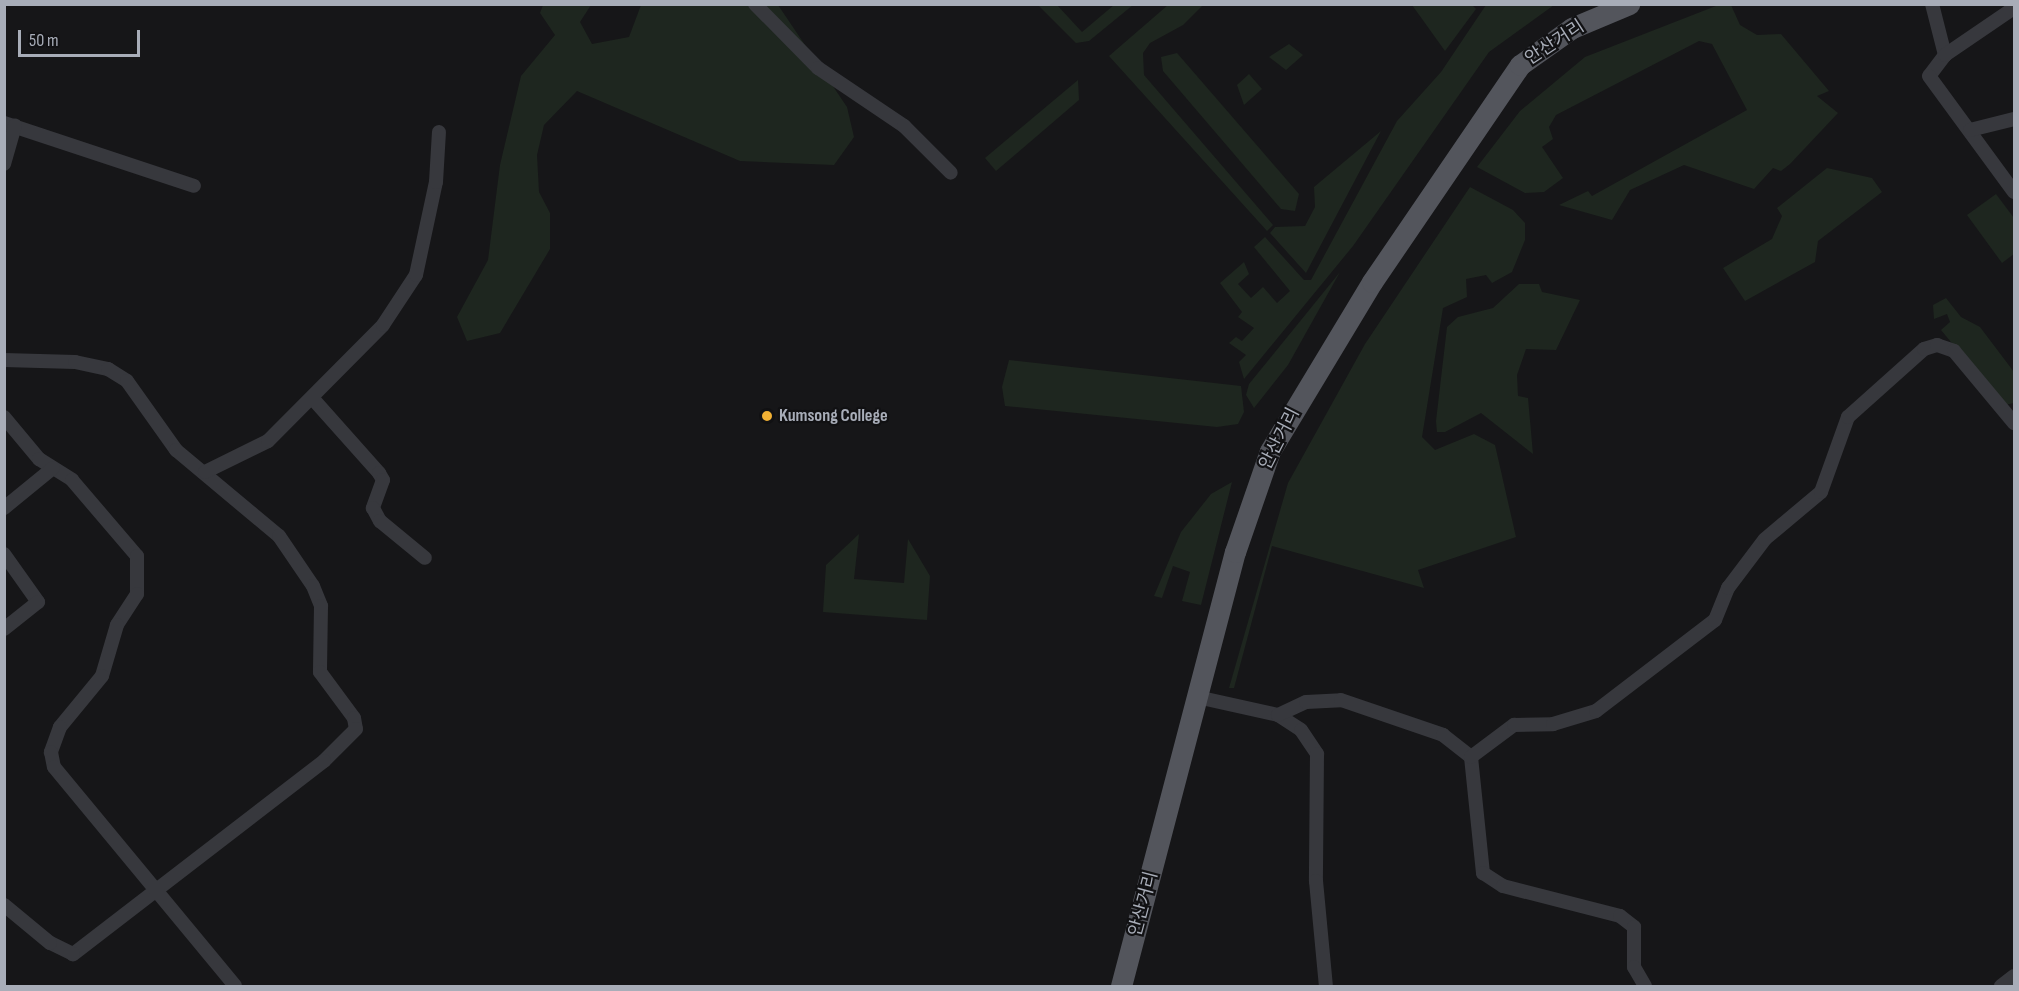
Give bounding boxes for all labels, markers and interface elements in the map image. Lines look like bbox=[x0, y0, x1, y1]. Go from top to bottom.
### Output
street label: 안산거리 bbox=[1521, 16, 1589, 70]
scale bar bbox=[21, 18, 142, 56]
text: 50 m bbox=[29, 30, 59, 51]
place label: Kumsong College bbox=[779, 405, 888, 427]
street label: 안산거리 bbox=[1255, 405, 1305, 473]
marker: Kumsong College bbox=[760, 409, 774, 423]
street label: 안산거리 bbox=[1125, 869, 1163, 939]

